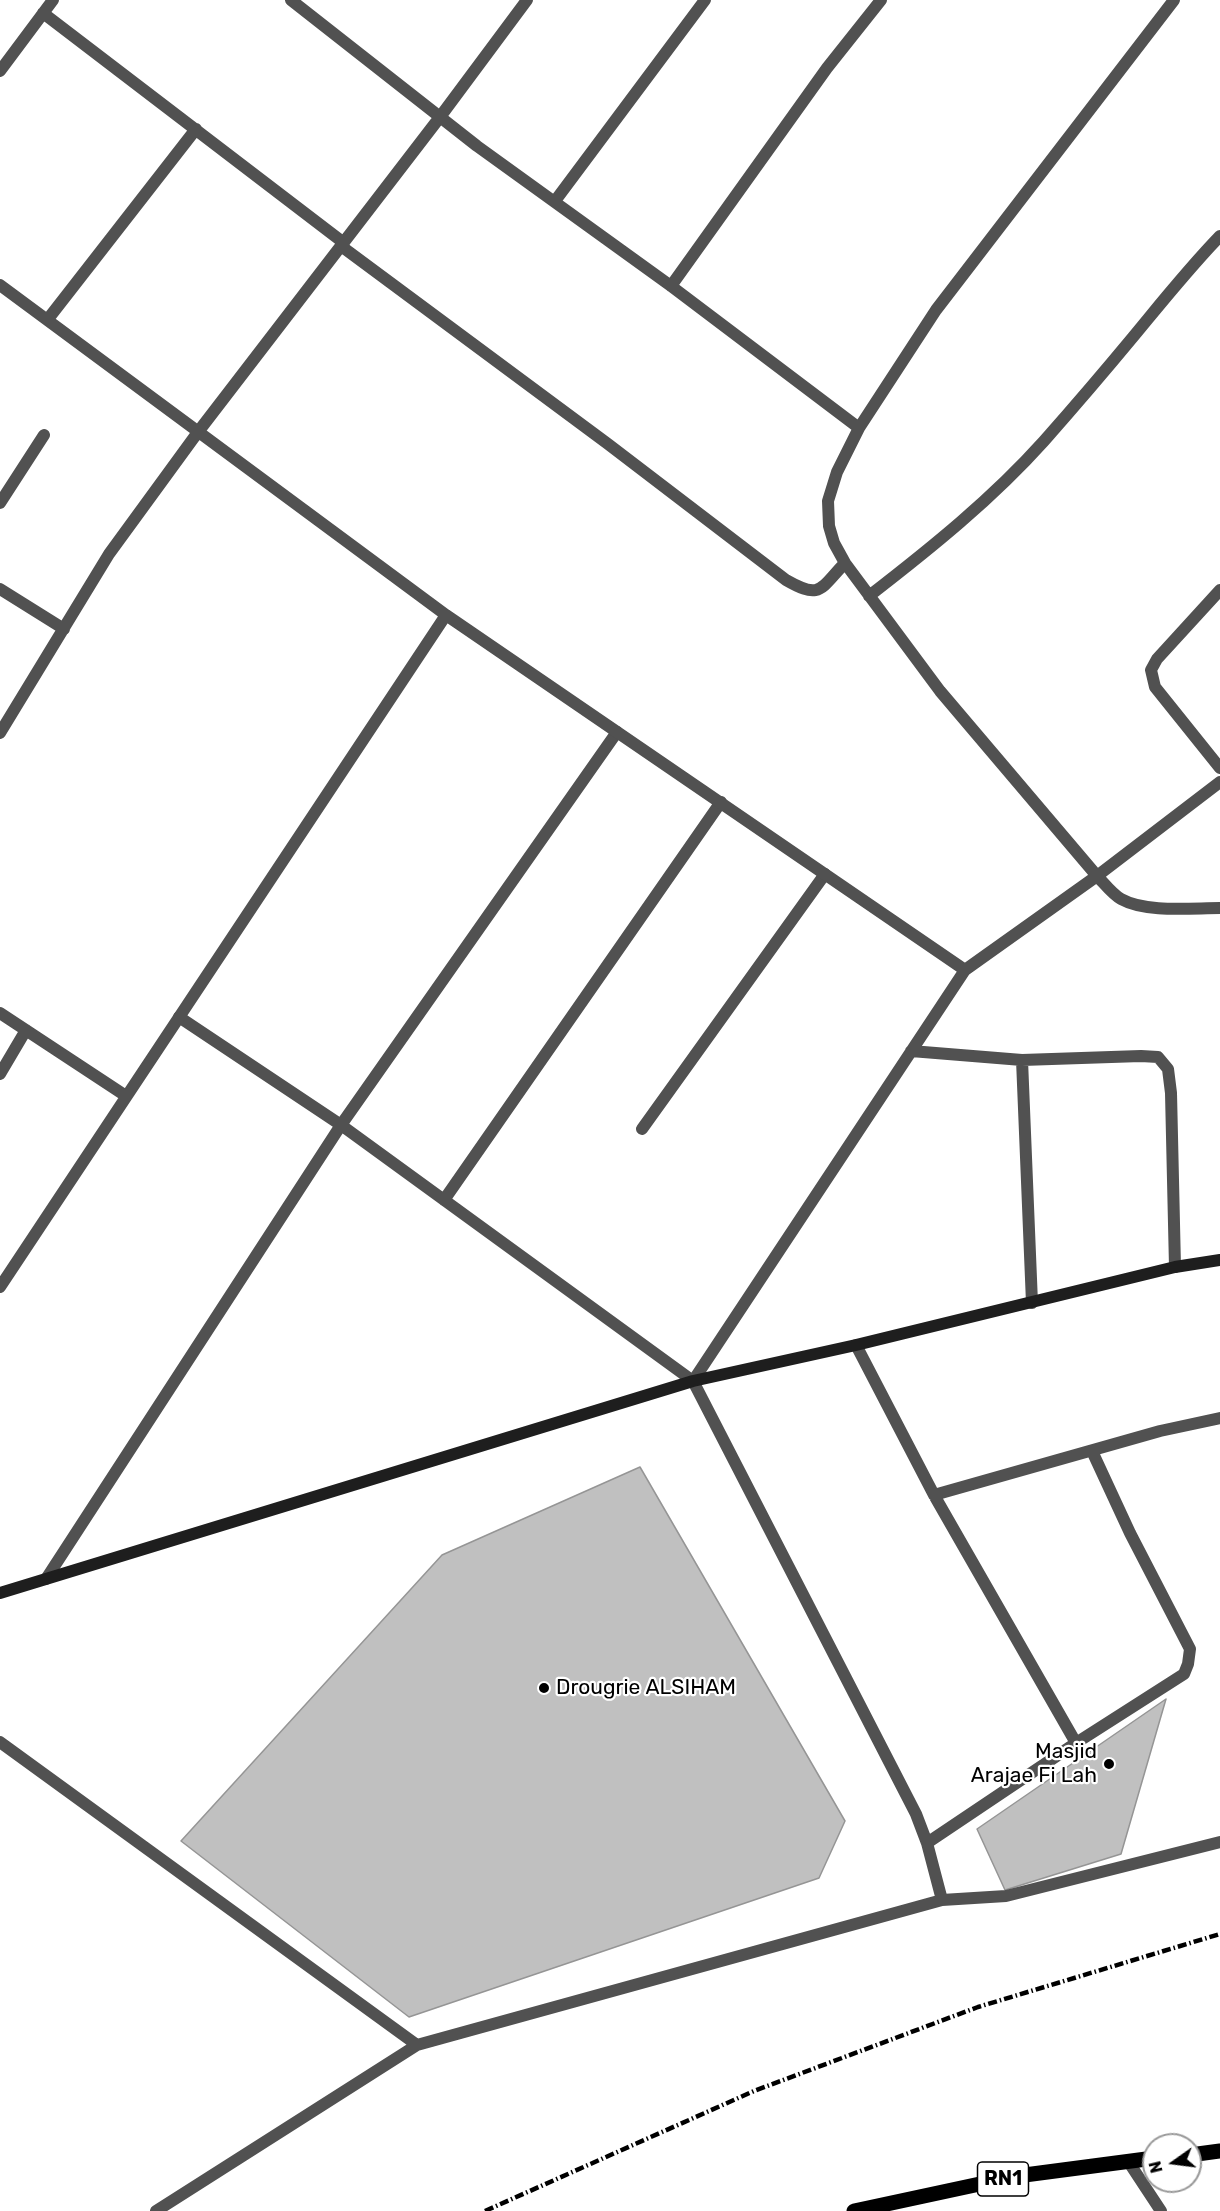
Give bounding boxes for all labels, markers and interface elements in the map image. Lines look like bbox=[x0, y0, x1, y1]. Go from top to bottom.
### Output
place label: Drougrie ALSIHAM bbox=[556, 1675, 736, 1701]
marker: Drougrie ALSIHAM bbox=[537, 1681, 551, 1695]
place label: Masjid Arajae Fi Lah bbox=[971, 1739, 1097, 1789]
marker: Masjid Arajae Fi Lah bbox=[1102, 1757, 1116, 1771]
north arrow bbox=[1142, 2133, 1202, 2193]
text: N bbox=[1145, 2159, 1167, 2175]
road number: RN1 bbox=[978, 2162, 1028, 2196]

